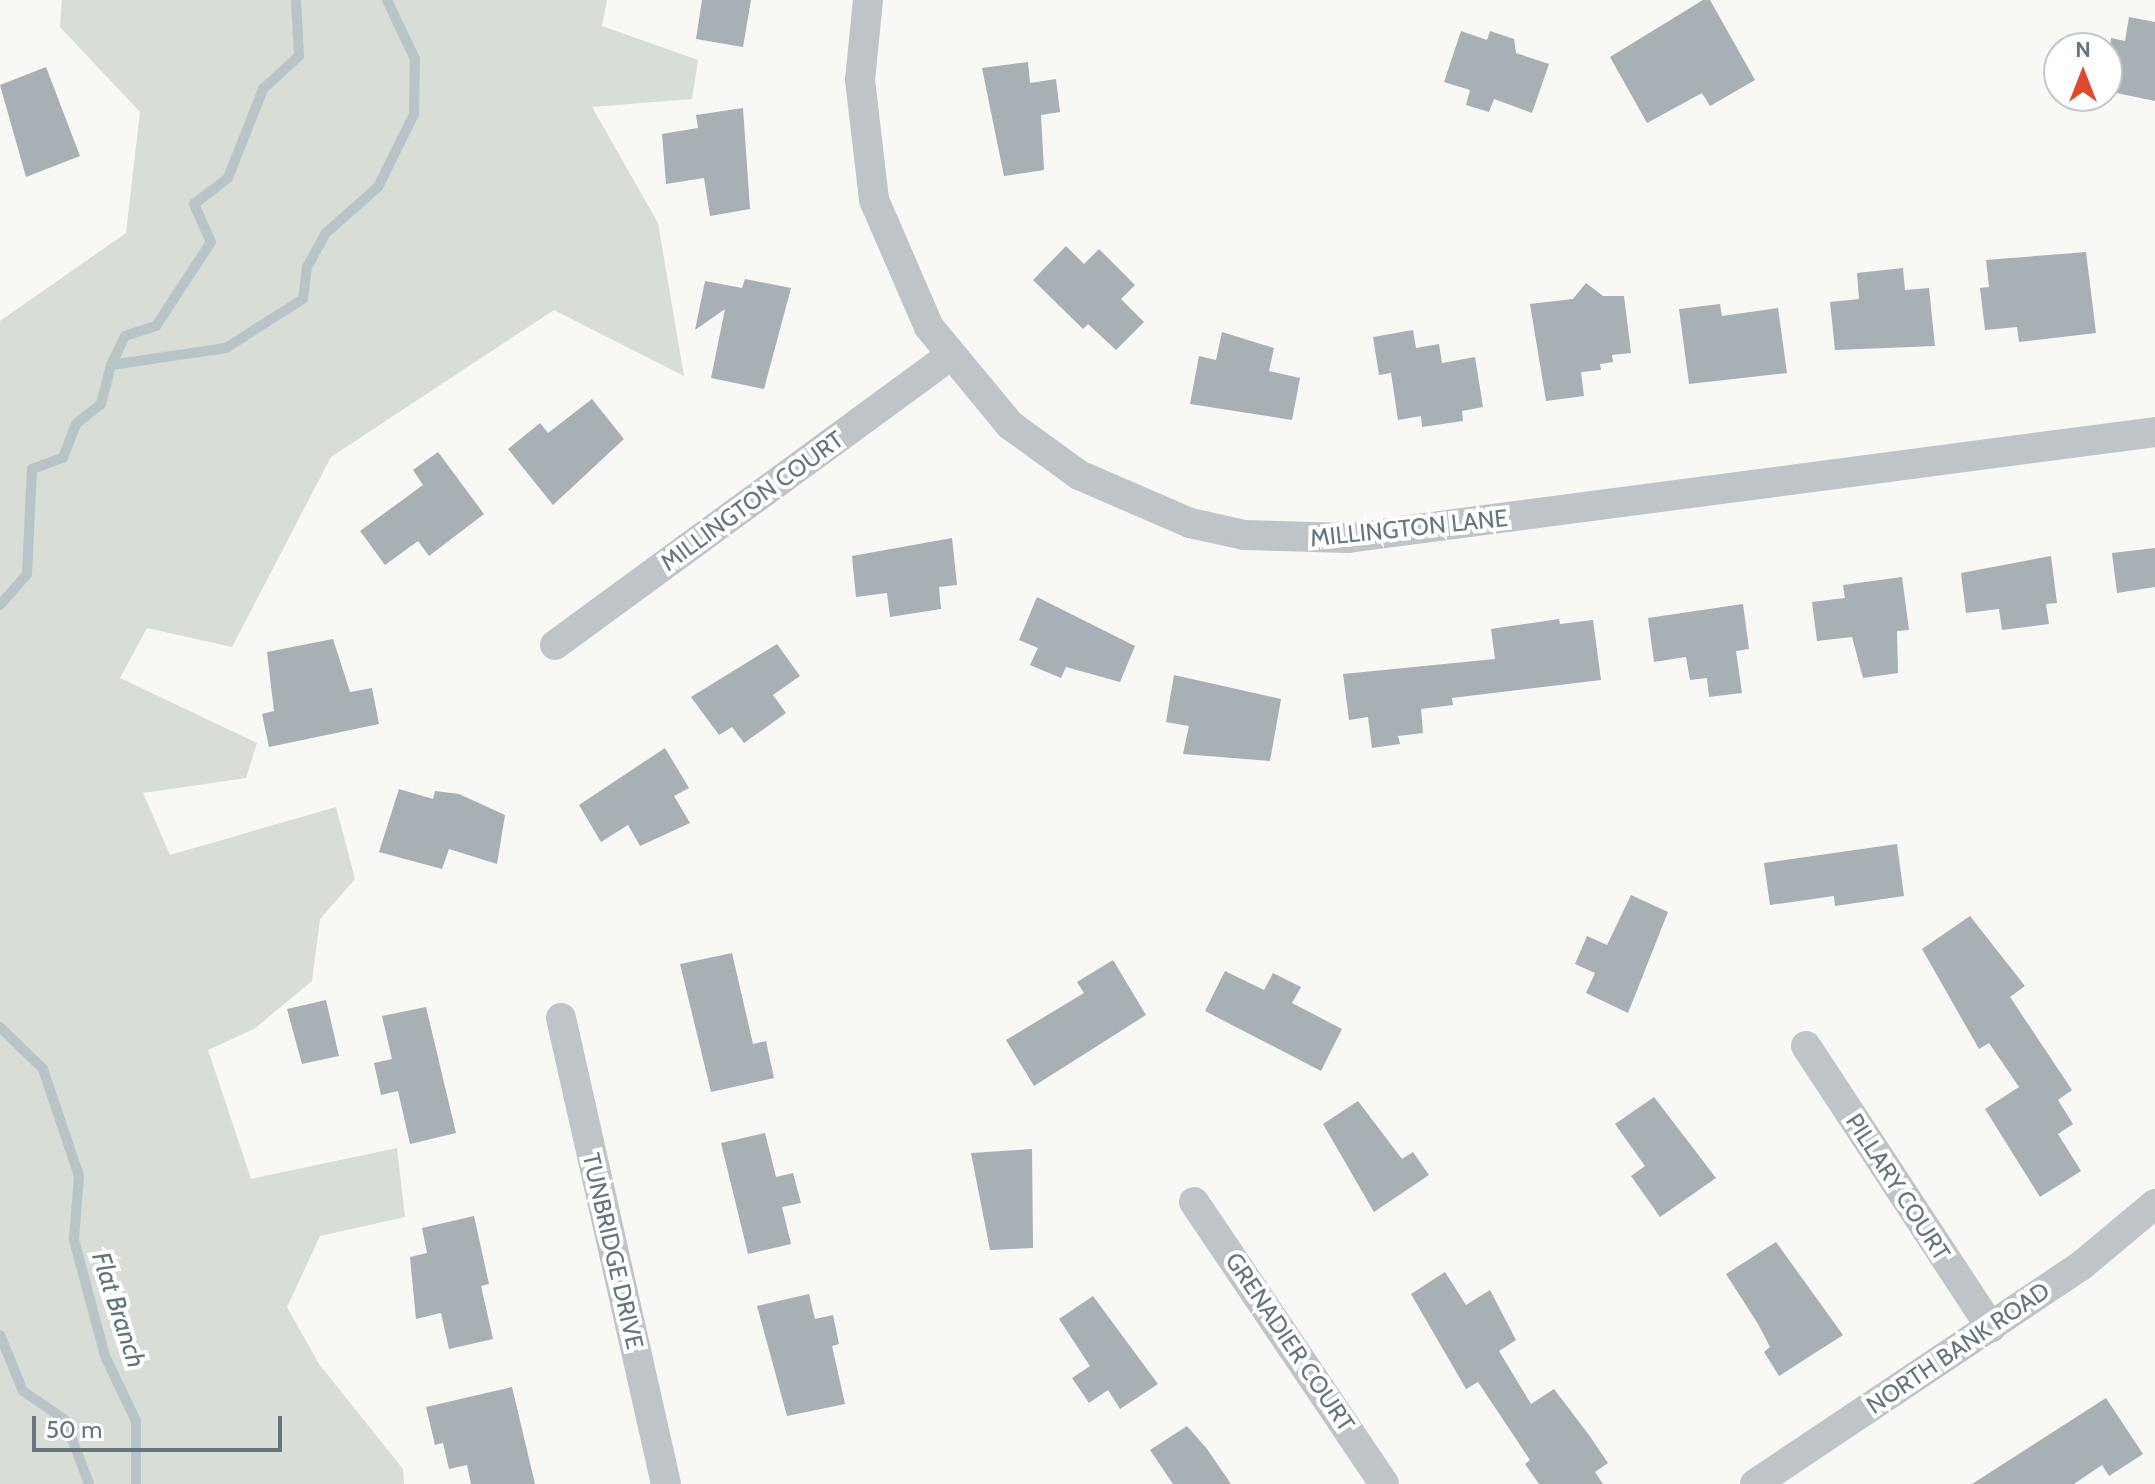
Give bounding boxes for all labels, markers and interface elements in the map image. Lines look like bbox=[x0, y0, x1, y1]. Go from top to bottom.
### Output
north arrow bbox=[2043, 32, 2123, 112]
text: N bbox=[2075, 36, 2091, 63]
street label: MILLINGTON COURT bbox=[655, 425, 849, 577]
street label: MILLINGTON LANE bbox=[1309, 503, 1509, 553]
street label: PILLARY COURT bbox=[1840, 1108, 1956, 1266]
street label: TUNBRIDGE DRIVE bbox=[576, 1150, 650, 1352]
street label: GRENADIER COURT bbox=[1219, 1247, 1361, 1437]
water label: Flat Branch bbox=[85, 1248, 151, 1372]
street label: NORTH BANK ROAD bbox=[1861, 1276, 2055, 1420]
scale bar bbox=[36, 1400, 286, 1450]
text: 50 m bbox=[46, 1415, 102, 1444]

